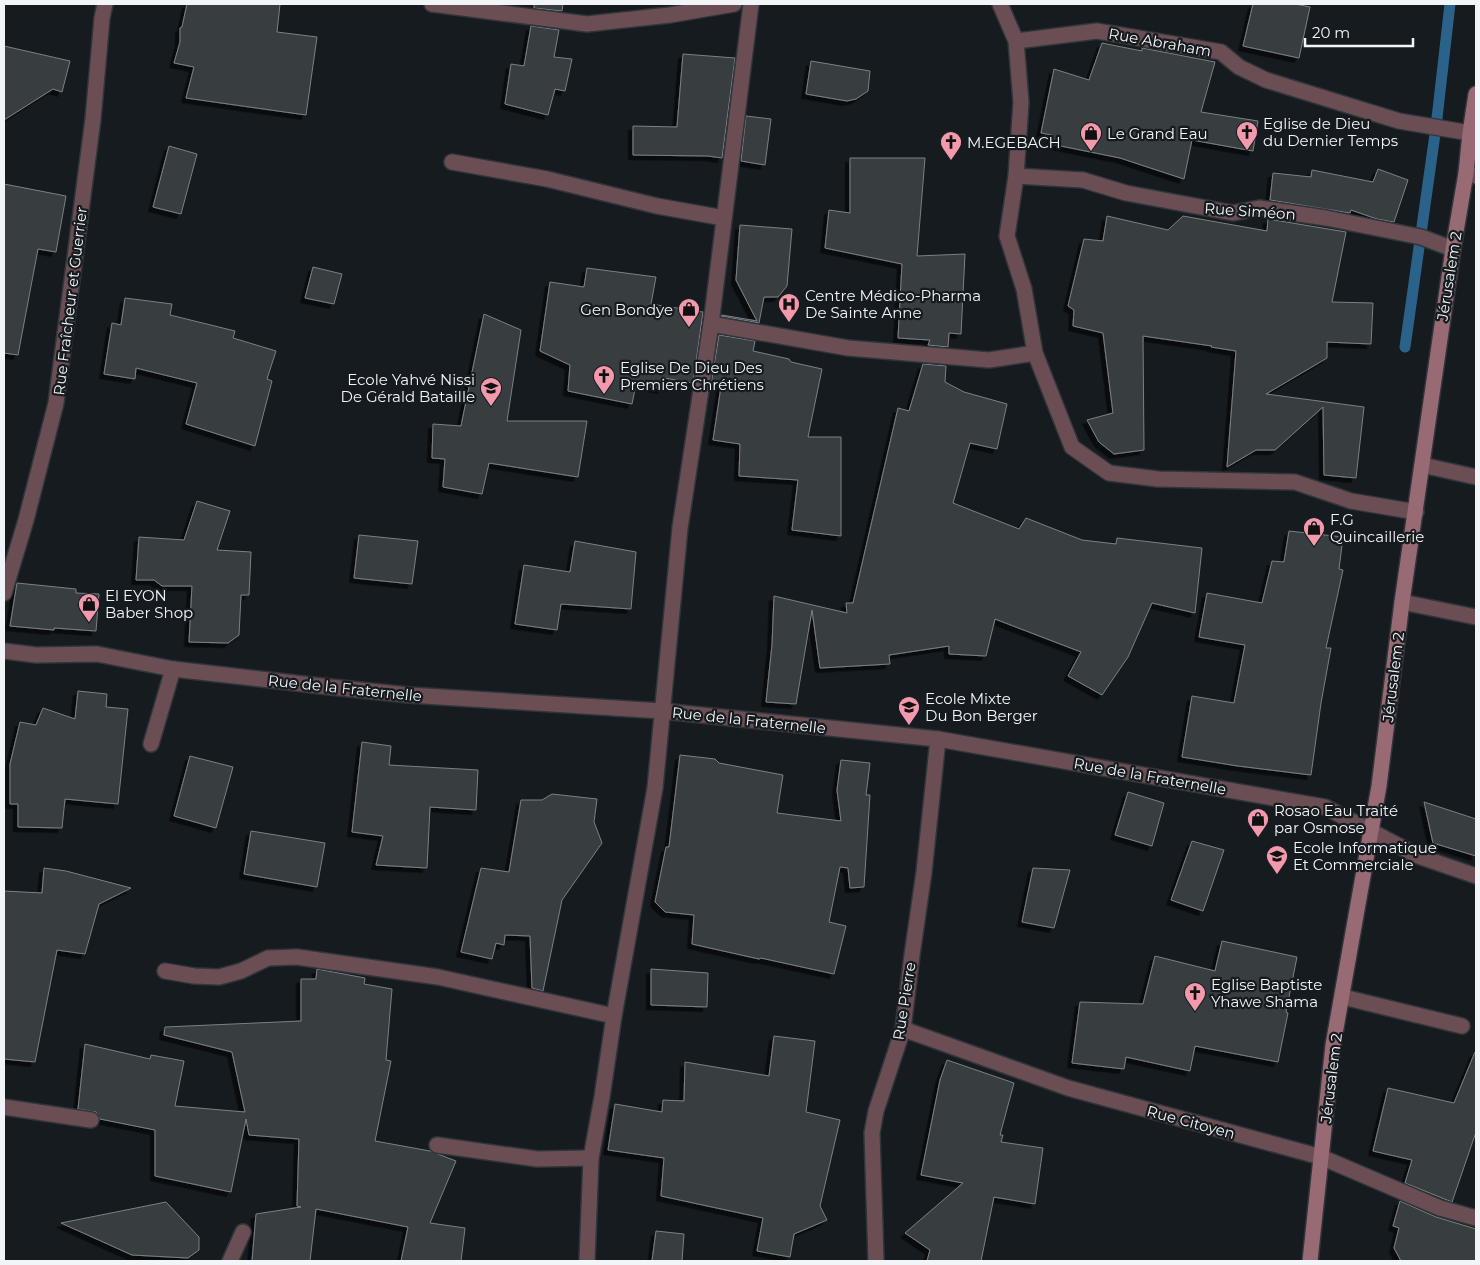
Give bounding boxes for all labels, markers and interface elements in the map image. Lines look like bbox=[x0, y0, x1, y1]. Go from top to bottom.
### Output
scale bar bbox=[1305, 15, 1412, 47]
text: 20 m bbox=[1312, 23, 1350, 42]
street label: Rue Abraham bbox=[1107, 24, 1213, 60]
place label: Eglise de Dieu du Dernier Temps bbox=[1263, 114, 1398, 150]
church icon: Eglise de Dieu du Dernier Temps bbox=[1235, 120, 1259, 151]
shop icon: Le Grand Eau bbox=[1079, 121, 1103, 152]
place label: Le Grand Eau bbox=[1107, 124, 1208, 143]
church icon: M.EGEBACH bbox=[939, 130, 963, 161]
place label: M.EGEBACH bbox=[967, 133, 1061, 152]
street label: Rue Siméon bbox=[1204, 198, 1296, 224]
street label: Rue Fraîcheur et Guerrier bbox=[49, 206, 91, 396]
street label: Jérusalem 2 bbox=[1432, 230, 1465, 323]
place label: Centre Médico-Pharma De Sainte Anne bbox=[805, 286, 981, 322]
hospital icon: Centre Médico-Pharma De Sainte Anne bbox=[777, 292, 801, 323]
shop icon: Gen Bondye bbox=[677, 297, 701, 328]
place label: Gen Bondye bbox=[580, 300, 673, 319]
place label: Eglise De Dieu Des Premiers Chrétiens bbox=[620, 358, 764, 394]
church icon: Eglise De Dieu Des Premiers Chrétiens bbox=[592, 364, 616, 395]
place label: Ecole Yahvé Nissi De Gérald Bataille bbox=[341, 370, 475, 406]
school or university icon: Ecole Yahvé Nissi De Gérald Bataille bbox=[479, 376, 503, 407]
place label: F.G Quincaillerie bbox=[1330, 510, 1424, 546]
shop icon: F.G Quincaillerie bbox=[1302, 516, 1326, 547]
place label: El EYON Baber Shop bbox=[105, 586, 193, 622]
shop icon: El EYON Baber Shop bbox=[77, 592, 101, 623]
street label: Jérusalem 2 bbox=[1378, 631, 1408, 724]
street label: Rue de la Fraternelle bbox=[267, 670, 423, 706]
place label: Ecole Mixte Du Bon Berger bbox=[925, 689, 1038, 725]
school or university icon: Ecole Mixte Du Bon Berger bbox=[897, 695, 921, 726]
street label: Rue de la Fraternelle bbox=[671, 702, 827, 738]
street label: Rue de la Fraternelle bbox=[1072, 753, 1228, 799]
place label: Rosao Eau Traité par Osmose bbox=[1274, 801, 1398, 837]
shop icon: Rosao Eau Traité par Osmose bbox=[1246, 807, 1270, 838]
place label: Ecole Informatique Et Commerciale bbox=[1293, 838, 1437, 874]
school or university icon: Ecole Informatique Et Commerciale bbox=[1265, 844, 1289, 875]
street label: Rue Pierre bbox=[888, 961, 920, 1041]
place label: Eglise Baptiste Yhawe Shama bbox=[1211, 975, 1322, 1011]
church icon: Eglise Baptiste Yhawe Shama bbox=[1183, 981, 1207, 1012]
street label: Jérusalem 2 bbox=[1316, 1032, 1346, 1125]
street label: Rue Citoyen bbox=[1145, 1101, 1237, 1143]

